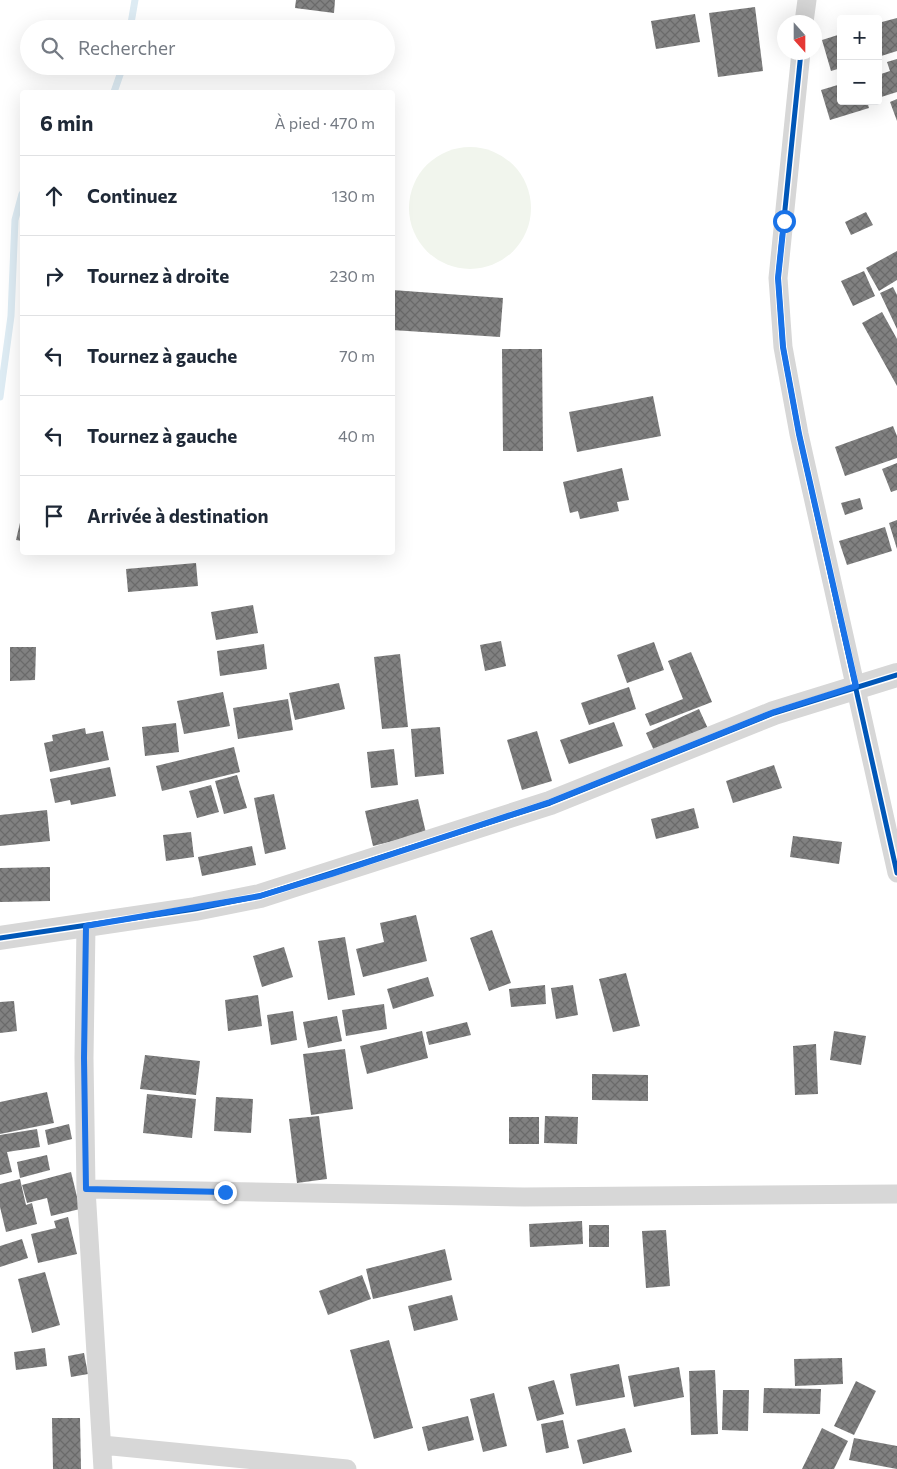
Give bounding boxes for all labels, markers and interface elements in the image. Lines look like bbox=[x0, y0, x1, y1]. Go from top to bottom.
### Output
north arrow bbox=[777, 15, 822, 60]
map controls bbox=[837, 15, 882, 105]
button: + bbox=[837, 15, 882, 60]
search box bbox=[20, 20, 395, 75]
icon: search bbox=[38, 34, 66, 62]
text: Rechercher bbox=[78, 36, 176, 59]
button: − bbox=[837, 60, 882, 105]
text: 6 min bbox=[40, 110, 93, 135]
text: À pied · 470 m bbox=[275, 113, 375, 132]
icon: ahead bbox=[40, 182, 68, 210]
text: Continuez bbox=[87, 184, 177, 207]
text: 130 m bbox=[332, 186, 375, 205]
route start bbox=[773, 210, 796, 233]
icon: right bbox=[40, 262, 68, 290]
text: Tournez à droite bbox=[87, 264, 229, 287]
text: 230 m bbox=[330, 266, 375, 285]
icon: left bbox=[40, 342, 68, 370]
text: Tournez à gauche bbox=[87, 344, 237, 367]
text: 70 m bbox=[339, 346, 375, 365]
icon: left bbox=[40, 422, 68, 450]
text: Tournez à gauche bbox=[87, 424, 237, 447]
text: 40 m bbox=[338, 426, 375, 445]
icon: arrive bbox=[40, 502, 68, 530]
text: Arrivée à destination bbox=[87, 504, 269, 527]
route end bbox=[214, 1181, 237, 1204]

